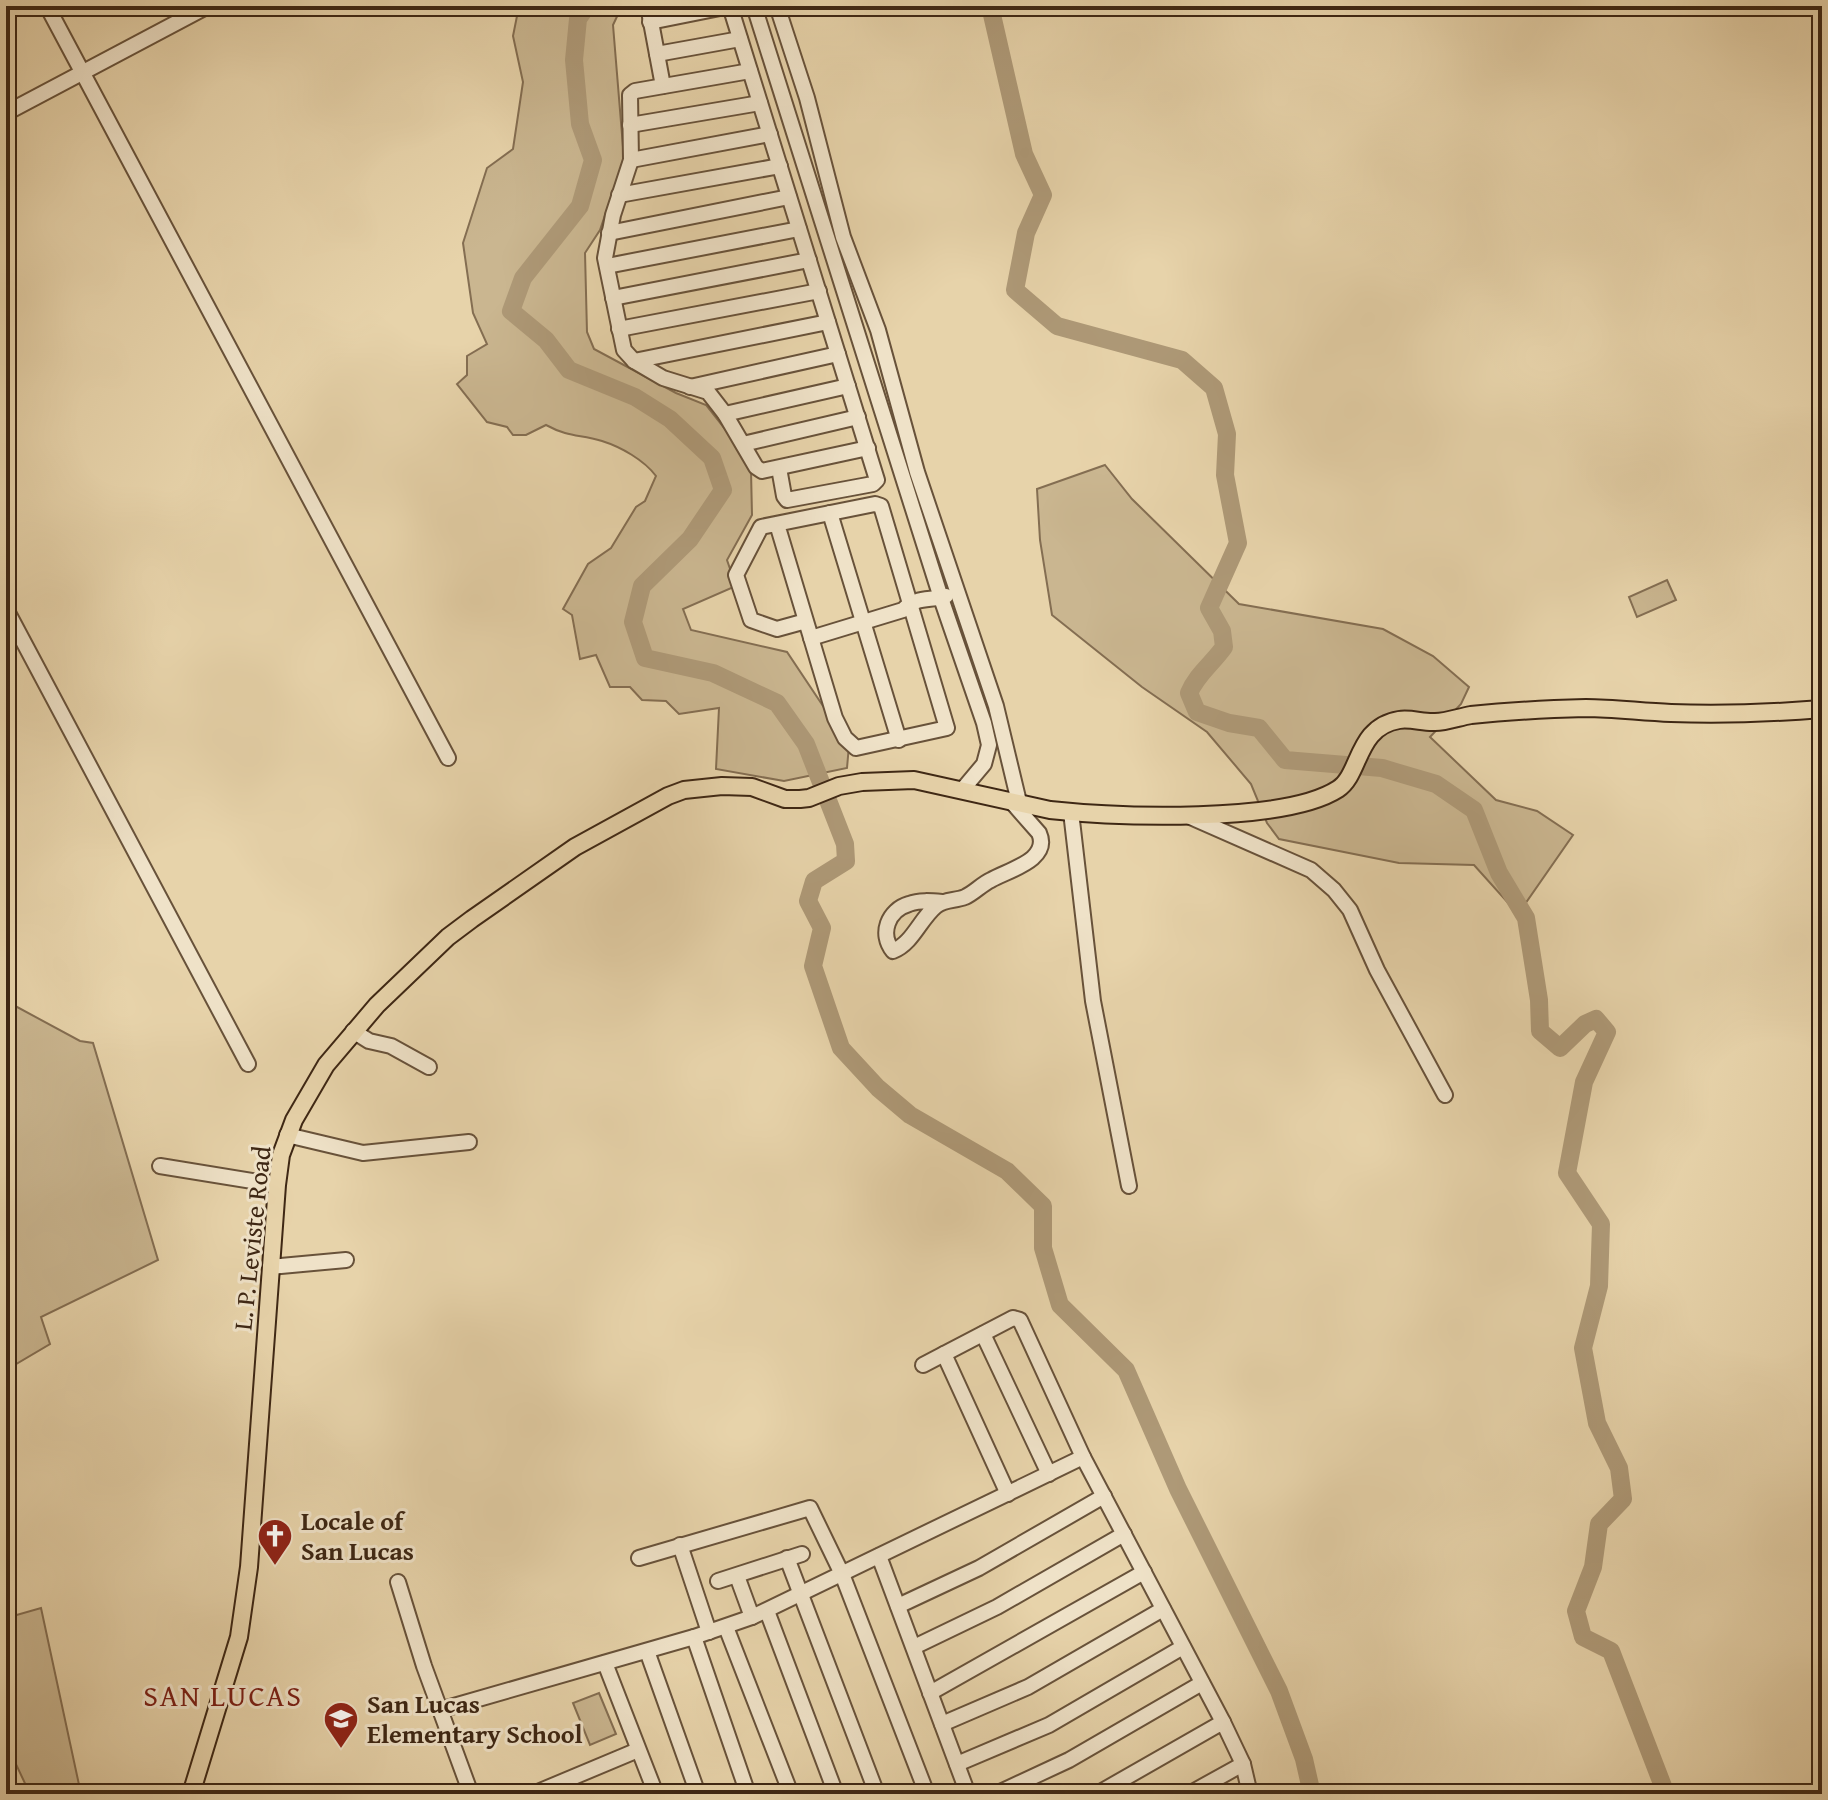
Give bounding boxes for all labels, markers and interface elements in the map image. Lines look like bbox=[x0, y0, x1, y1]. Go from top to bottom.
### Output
street label: L. P. Leviste Road bbox=[222, 1144, 281, 1332]
place label: Locale of San Lucas bbox=[301, 1501, 414, 1570]
church icon: Locale of San Lucas bbox=[256, 1517, 294, 1567]
district label: SAN LUCAS bbox=[143, 1673, 303, 1717]
place label: San Lucas Elementary School bbox=[367, 1684, 583, 1753]
school or university icon: San Lucas Elementary School bbox=[322, 1700, 360, 1750]

